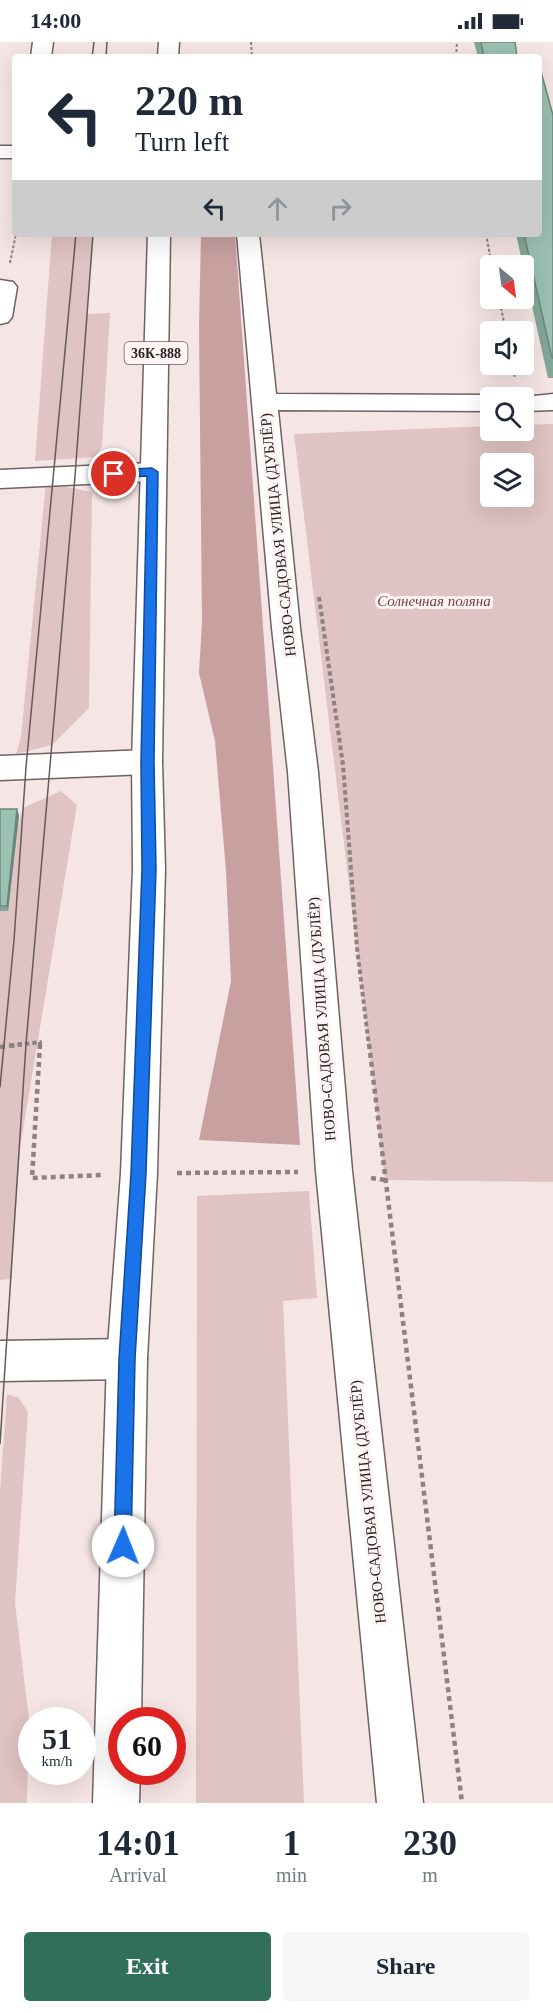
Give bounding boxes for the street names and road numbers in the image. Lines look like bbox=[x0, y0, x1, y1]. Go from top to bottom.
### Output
road number: 36К-888 bbox=[124, 342, 188, 364]
street label: НОВО-САДОВАЯ УЛИЦА (ДУБЛЁР) bbox=[257, 412, 300, 657]
street label: НОВО-САДОВАЯ УЛИЦА (ДУБЛЁР) bbox=[305, 896, 340, 1142]
street label: НОВО-САДОВАЯ УЛИЦА (ДУБЛЁР) bbox=[347, 1379, 390, 1624]

